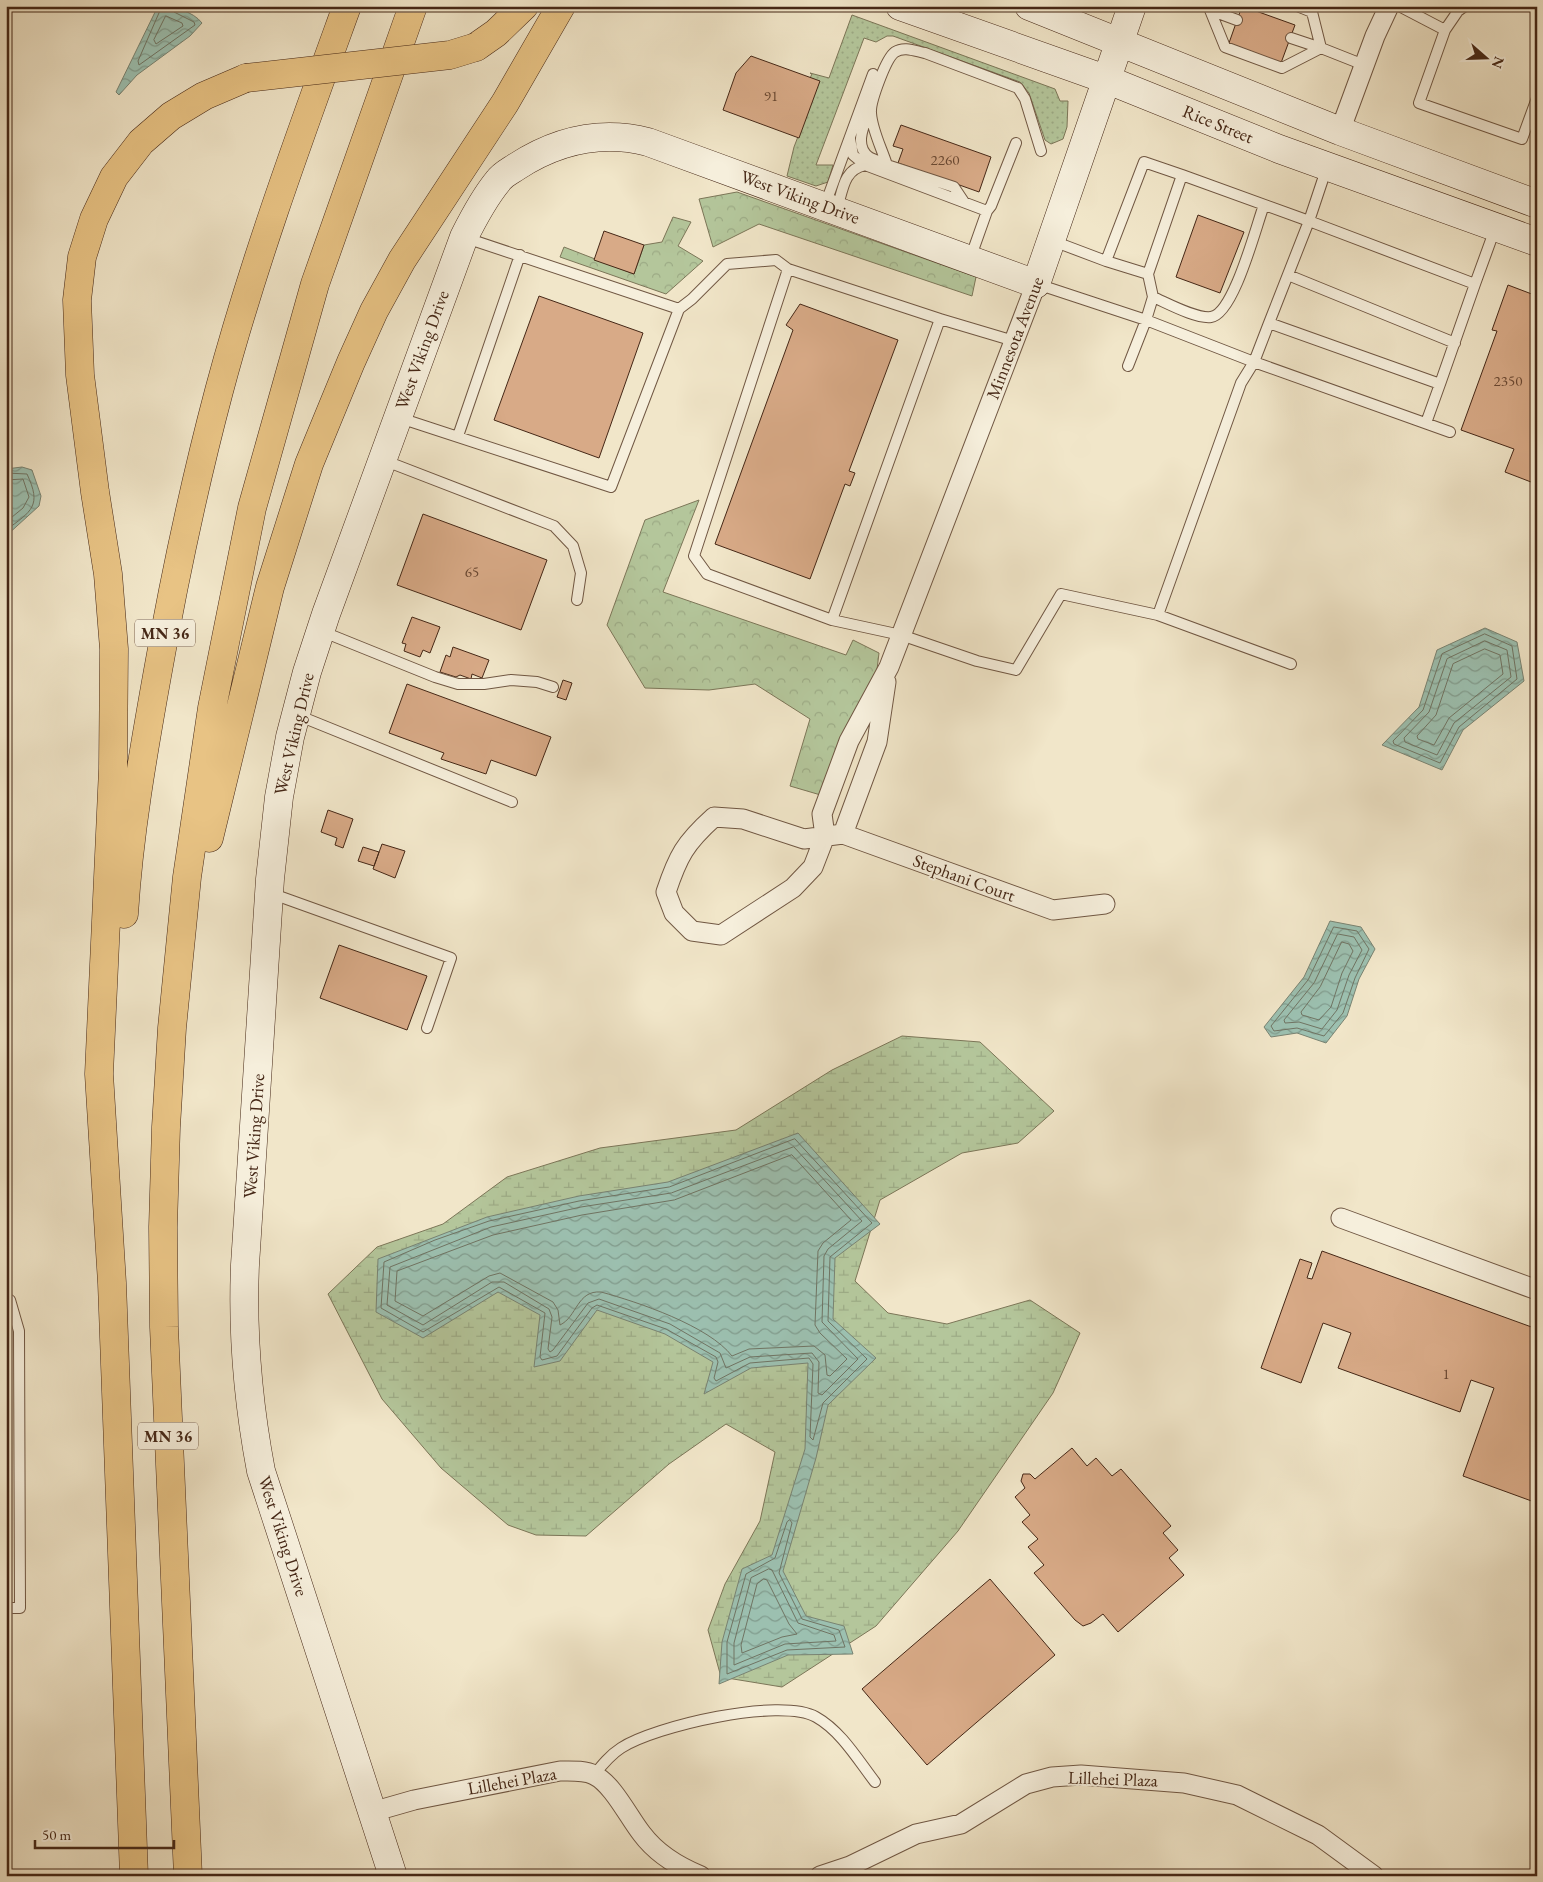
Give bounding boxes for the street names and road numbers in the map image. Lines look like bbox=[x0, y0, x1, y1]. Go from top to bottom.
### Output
street label: Rice Street bbox=[1179, 99, 1257, 148]
street label: West Viking Drive bbox=[737, 164, 863, 229]
street label: Minnesota Avenue bbox=[981, 273, 1048, 402]
street label: West Viking Drive bbox=[389, 287, 454, 413]
road number: MN 36 bbox=[135, 620, 195, 646]
street label: West Viking Drive bbox=[268, 670, 319, 797]
street label: Stephani Court bbox=[910, 848, 1019, 907]
street label: West Viking Drive bbox=[238, 1073, 269, 1199]
road number: MN 36 bbox=[138, 1422, 198, 1450]
street label: West Viking Drive bbox=[253, 1473, 314, 1599]
street label: Lillehei Plaza bbox=[466, 1761, 559, 1800]
street label: Lillehei Plaza bbox=[1068, 1765, 1159, 1792]

